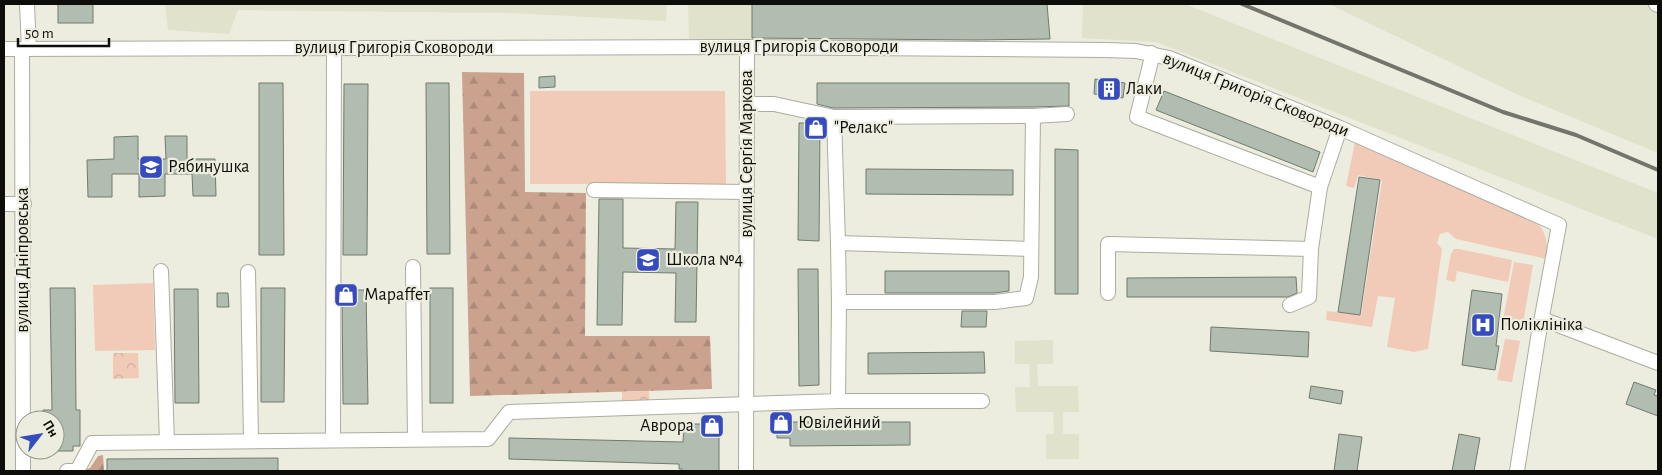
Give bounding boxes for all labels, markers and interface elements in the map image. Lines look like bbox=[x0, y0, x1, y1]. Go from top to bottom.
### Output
scale bar bbox=[18, 15, 109, 47]
text: 50 m bbox=[25, 26, 54, 41]
street label: вулиця Григорія Сковороди bbox=[699, 38, 899, 56]
street label: вулиця Григорія Сковороди bbox=[294, 39, 494, 57]
street label: вулиця Григорія Сковороди bbox=[1160, 49, 1352, 141]
street label: вулиця Сергія Маркова bbox=[738, 70, 756, 238]
building icon: Лаки bbox=[1096, 76, 1122, 102]
place label: Лаки bbox=[1126, 80, 1162, 98]
shop icon: "Релакс" bbox=[803, 115, 829, 141]
place label: "Релакс" bbox=[834, 119, 893, 137]
school or university icon: Рябинушка bbox=[138, 154, 164, 180]
place label: Рябинушка bbox=[168, 157, 250, 176]
street label: вулиця Дніпровська bbox=[14, 187, 32, 333]
school or university icon: Школа №4 bbox=[635, 247, 661, 273]
place label: Школа №4 bbox=[666, 251, 743, 269]
shop icon: Мараffет bbox=[333, 282, 359, 308]
place label: Мараffет bbox=[364, 286, 430, 304]
hospital icon: Поліклініка bbox=[1470, 312, 1496, 338]
place label: Поліклініка bbox=[1500, 316, 1583, 334]
north arrow bbox=[15, 410, 65, 460]
shop icon: Ювілейний bbox=[768, 410, 794, 436]
shop icon: Аврора bbox=[699, 413, 725, 439]
place label: Ювілейний bbox=[798, 414, 881, 432]
place label: Аврора bbox=[640, 417, 694, 435]
text: Пн bbox=[40, 418, 61, 440]

